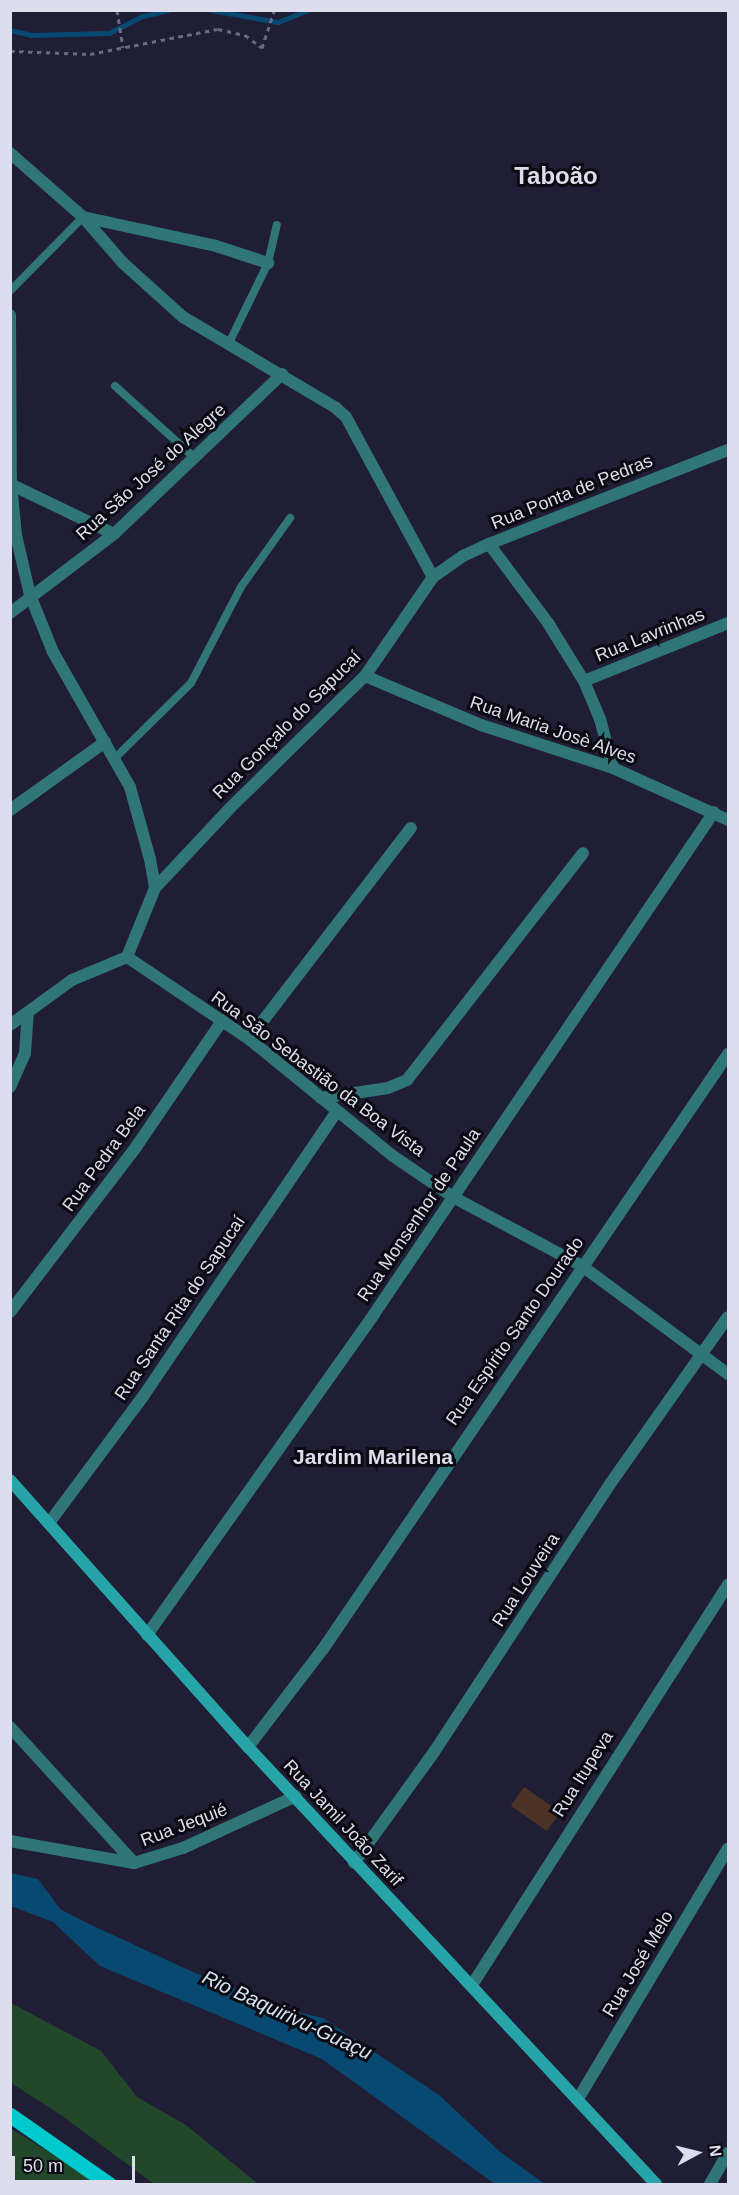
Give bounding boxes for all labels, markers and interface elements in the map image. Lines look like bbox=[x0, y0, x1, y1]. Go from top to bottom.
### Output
district label: Taboão bbox=[514, 162, 598, 190]
street label: Rua São José do Alegre bbox=[71, 399, 231, 545]
street label: Rua Ponta de Pedras bbox=[488, 450, 656, 534]
street label: Rua Lavrinhas bbox=[592, 603, 708, 667]
street label: Rua Gonçalo do Sapucaí bbox=[208, 646, 366, 804]
street label: Rua Maria Josè Alves bbox=[467, 691, 639, 769]
street label: Rua São Sebastião da Boa Vista bbox=[207, 987, 429, 1161]
street label: Rua Pedra Bela bbox=[58, 1100, 150, 1216]
street label: Rua Monsenhor de Paula bbox=[353, 1124, 485, 1306]
street label: Rua Santa Rita do Sapucaí bbox=[110, 1212, 250, 1404]
street label: Rua Espírito Santo Dourado bbox=[442, 1233, 588, 1429]
district label: Jardim Marilena bbox=[293, 1444, 453, 1470]
street label: Rua Louveira bbox=[488, 1529, 564, 1631]
street label: Rua Itupeva bbox=[548, 1727, 618, 1821]
street label: Rua Jamil João Zarif bbox=[279, 1755, 407, 1891]
street label: Rua Jequié bbox=[138, 1799, 230, 1851]
street label: Rua José Melo bbox=[598, 1907, 678, 2021]
water label: Rio Baquirivu-Guaçu bbox=[198, 1965, 376, 2065]
north arrow bbox=[667, 2123, 727, 2183]
scale bar bbox=[15, 2144, 138, 2182]
text: N bbox=[706, 2144, 725, 2158]
text: 50 m bbox=[23, 2156, 63, 2176]

